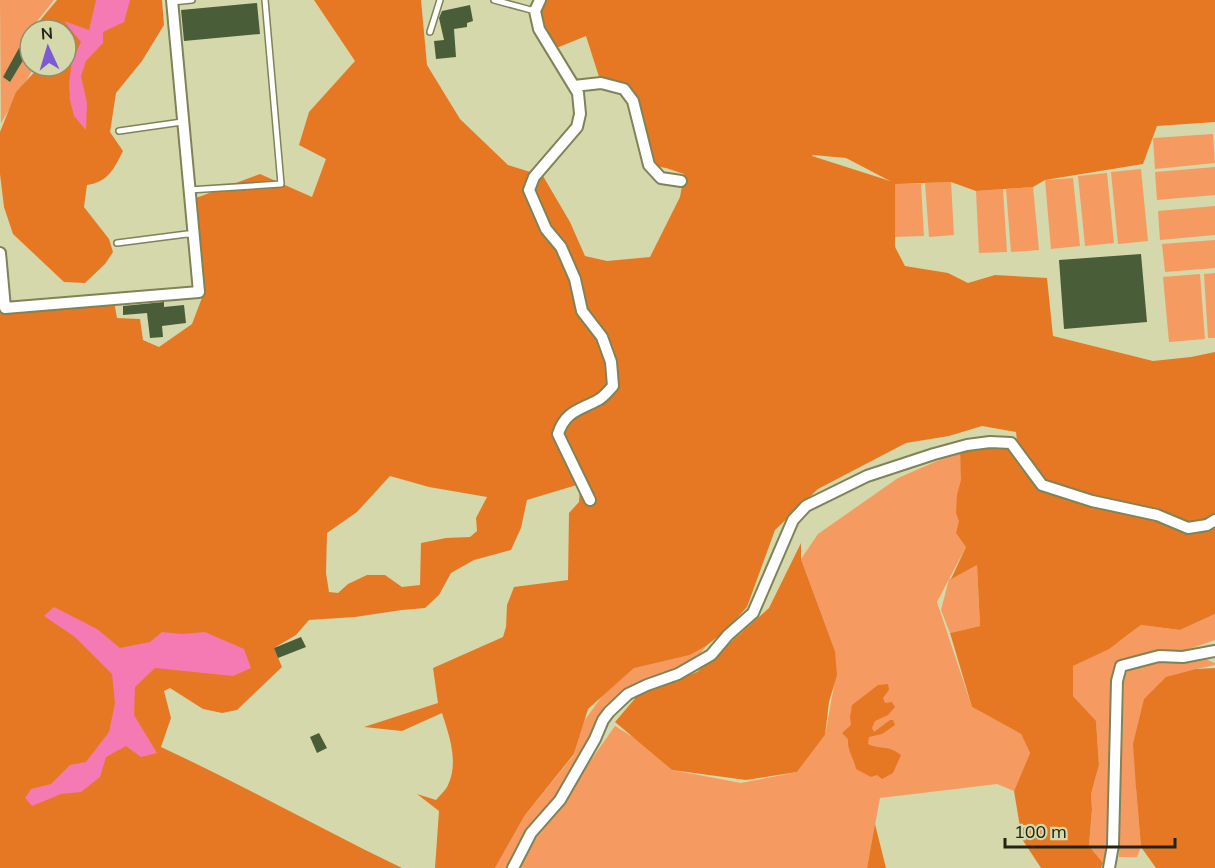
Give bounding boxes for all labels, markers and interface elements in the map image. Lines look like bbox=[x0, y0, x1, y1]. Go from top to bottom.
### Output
north arrow bbox=[18, 18, 78, 78]
text: N bbox=[40, 23, 54, 43]
scale bar bbox=[1005, 811, 1174, 849]
text: 100 m bbox=[1014, 820, 1067, 843]

